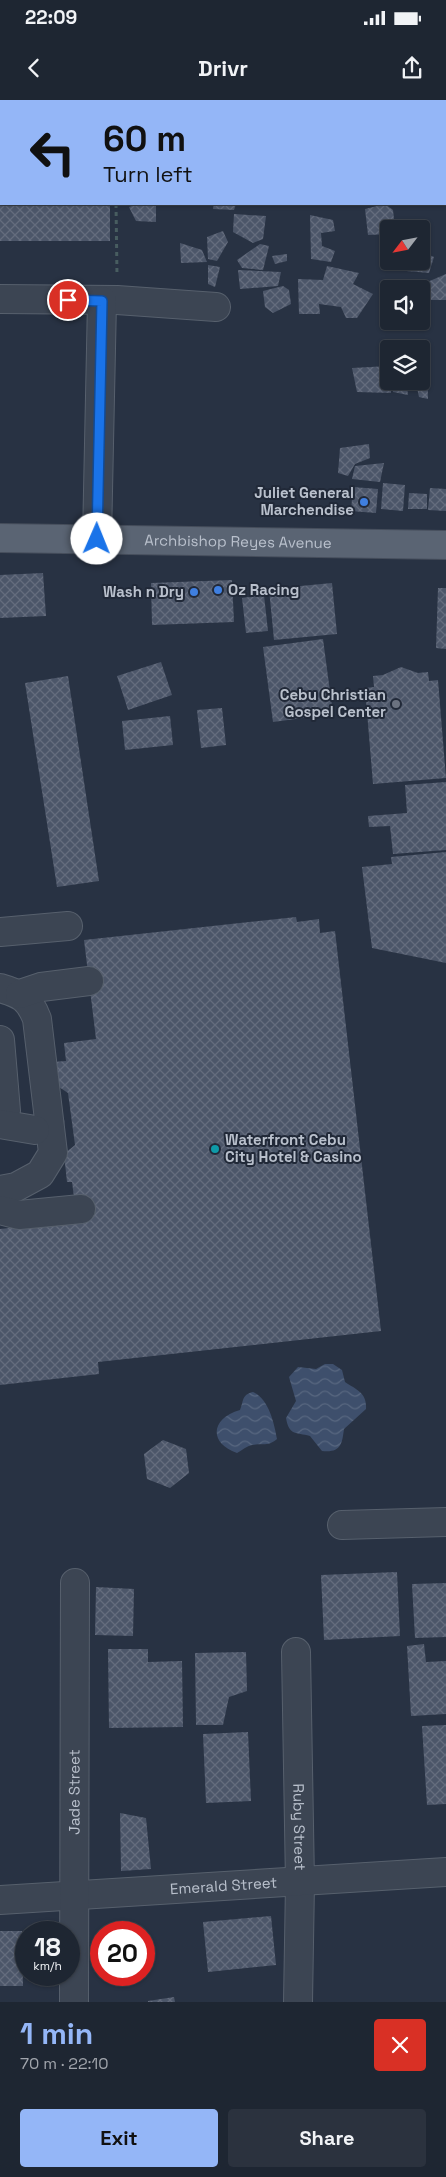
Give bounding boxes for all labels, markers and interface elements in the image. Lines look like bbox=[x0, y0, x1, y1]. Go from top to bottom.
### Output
text: 22:09 bbox=[25, 5, 77, 30]
icon: back bbox=[20, 54, 48, 82]
text: Drivr bbox=[198, 54, 248, 82]
icon: share bbox=[398, 54, 426, 82]
text: 60 m bbox=[103, 117, 186, 161]
icon: left bbox=[20, 120, 85, 185]
text: Turn left bbox=[103, 160, 193, 188]
north arrow bbox=[380, 220, 430, 270]
map controls bbox=[380, 220, 430, 390]
pin bbox=[47, 279, 89, 321]
button: sound bbox=[380, 280, 430, 330]
icon: arrive bbox=[54, 286, 82, 314]
button: layers bbox=[380, 340, 430, 390]
place label: Juliet General Marchendise bbox=[254, 483, 354, 519]
marker: Juliet General Marchendise bbox=[358, 496, 370, 508]
position arrow bbox=[70, 512, 122, 564]
street label: Archbishop Reyes Avenue bbox=[144, 530, 332, 552]
place label: Oz Racing bbox=[228, 580, 299, 599]
place label: Wash n Dry bbox=[103, 582, 184, 601]
marker: Oz Racing bbox=[212, 584, 224, 596]
marker: Wash n Dry bbox=[188, 586, 200, 598]
place label: Cebu Christian Gospel Center bbox=[280, 685, 386, 721]
marker: Cebu Christian Gospel Center bbox=[390, 698, 402, 710]
place label: Waterfront Cebu City Hotel & Casino bbox=[225, 1130, 362, 1166]
marker: Waterfront Cebu City Hotel & Casino bbox=[209, 1143, 221, 1155]
street label: Jade Street bbox=[64, 1749, 84, 1835]
street label: Ruby Street bbox=[289, 1783, 310, 1871]
street label: Emerald Street bbox=[169, 1873, 278, 1898]
speed limit sign: 20 bbox=[90, 1921, 155, 1986]
text: 18 bbox=[34, 1931, 61, 1963]
text: km/h bbox=[33, 1958, 62, 1974]
text: 1 min bbox=[20, 2014, 93, 2053]
button: close bbox=[374, 2019, 426, 2071]
text: 70 m · 22:10 bbox=[20, 2053, 109, 2074]
button: Exit bbox=[20, 2109, 218, 2167]
button: Share bbox=[228, 2109, 426, 2167]

